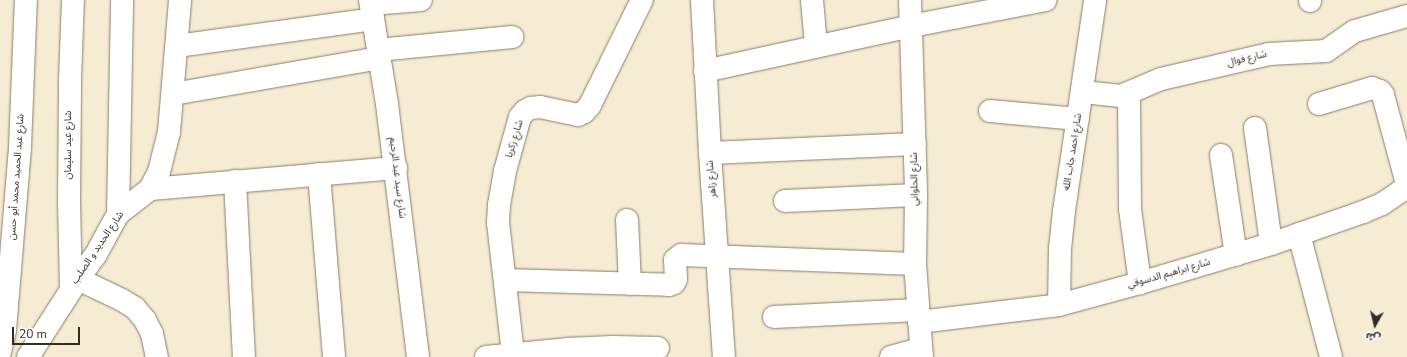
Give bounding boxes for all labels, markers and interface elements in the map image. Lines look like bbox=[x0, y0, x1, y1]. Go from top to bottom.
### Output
street label: شارع فوال bbox=[1226, 49, 1268, 69]
street label: شارع عيد سليمان bbox=[63, 111, 75, 179]
street label: شارع احمد جاب الله bbox=[1061, 112, 1085, 192]
street label: شارع عبد الحميد محمد أبو حسن bbox=[7, 114, 27, 240]
street label: شارع زكريا bbox=[504, 119, 526, 159]
street label: شارع سيد عبد الرحيم bbox=[386, 137, 408, 219]
street label: شارع الحلواني bbox=[909, 152, 921, 206]
street label: شارع زاهر bbox=[704, 160, 720, 198]
street label: شارع الحديد و الصلب bbox=[69, 209, 127, 287]
street label: شارع ابراهيم الدسوقي bbox=[1126, 256, 1212, 292]
north arrow bbox=[1355, 305, 1395, 345]
scale bar bbox=[14, 319, 82, 345]
text: 20 m bbox=[19, 326, 47, 342]
text: ش bbox=[1365, 329, 1382, 346]

